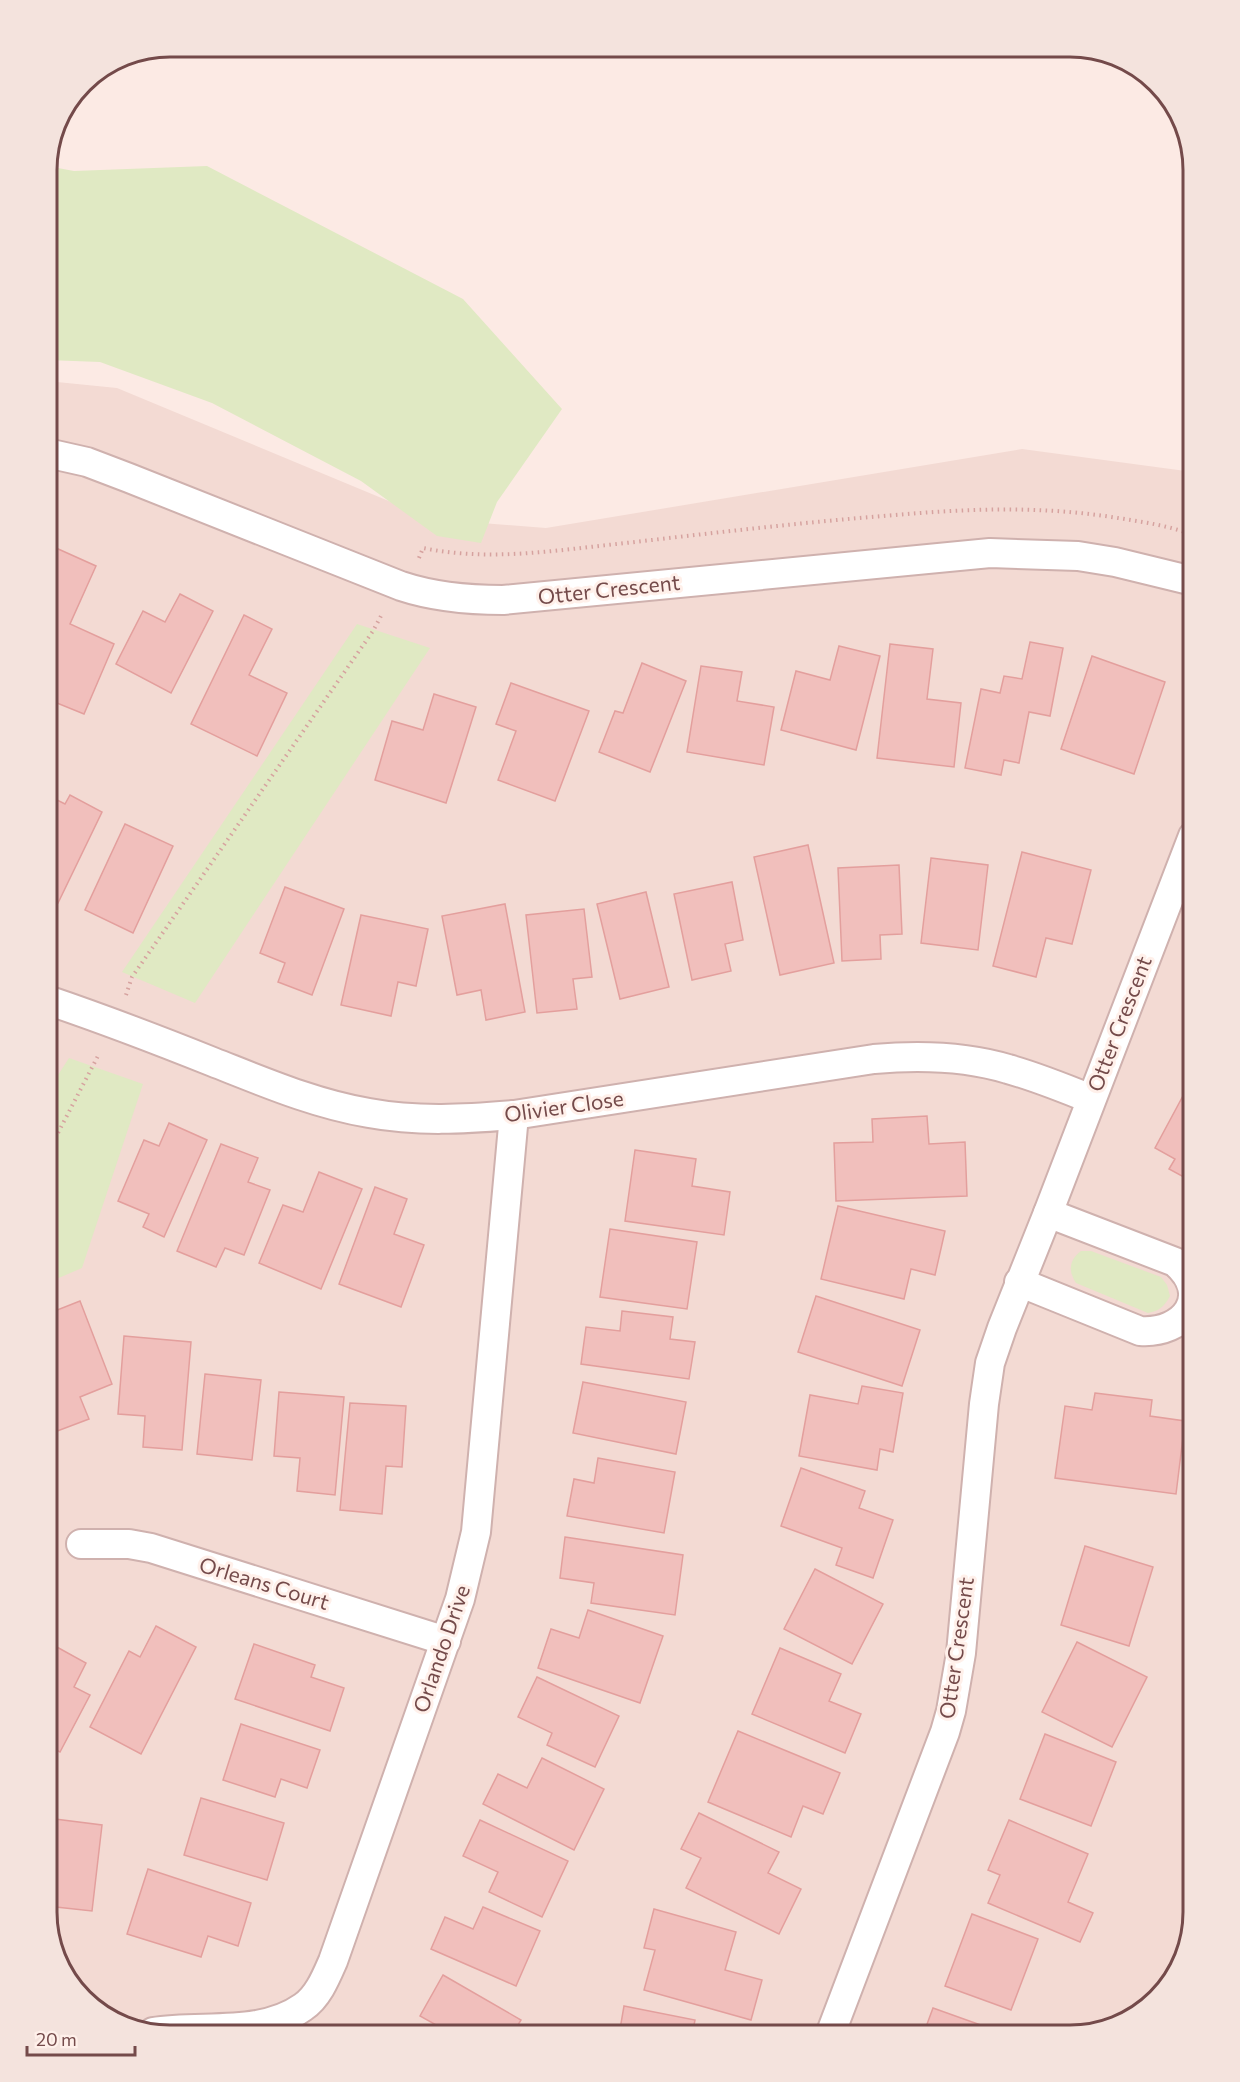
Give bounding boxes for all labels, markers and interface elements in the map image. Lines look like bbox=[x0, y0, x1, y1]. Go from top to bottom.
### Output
street label: Otter Crescent bbox=[536, 569, 681, 608]
street label: Otter Crescent bbox=[1081, 952, 1156, 1095]
street label: Olivier Close bbox=[503, 1085, 625, 1126]
street label: Orleans Court bbox=[197, 1551, 332, 1614]
street label: Otter Crescent bbox=[933, 1575, 978, 1720]
street label: Orlando Drive bbox=[407, 1581, 474, 1716]
scale bar bbox=[27, 2019, 135, 2057]
text: 20 m bbox=[36, 2028, 77, 2050]

